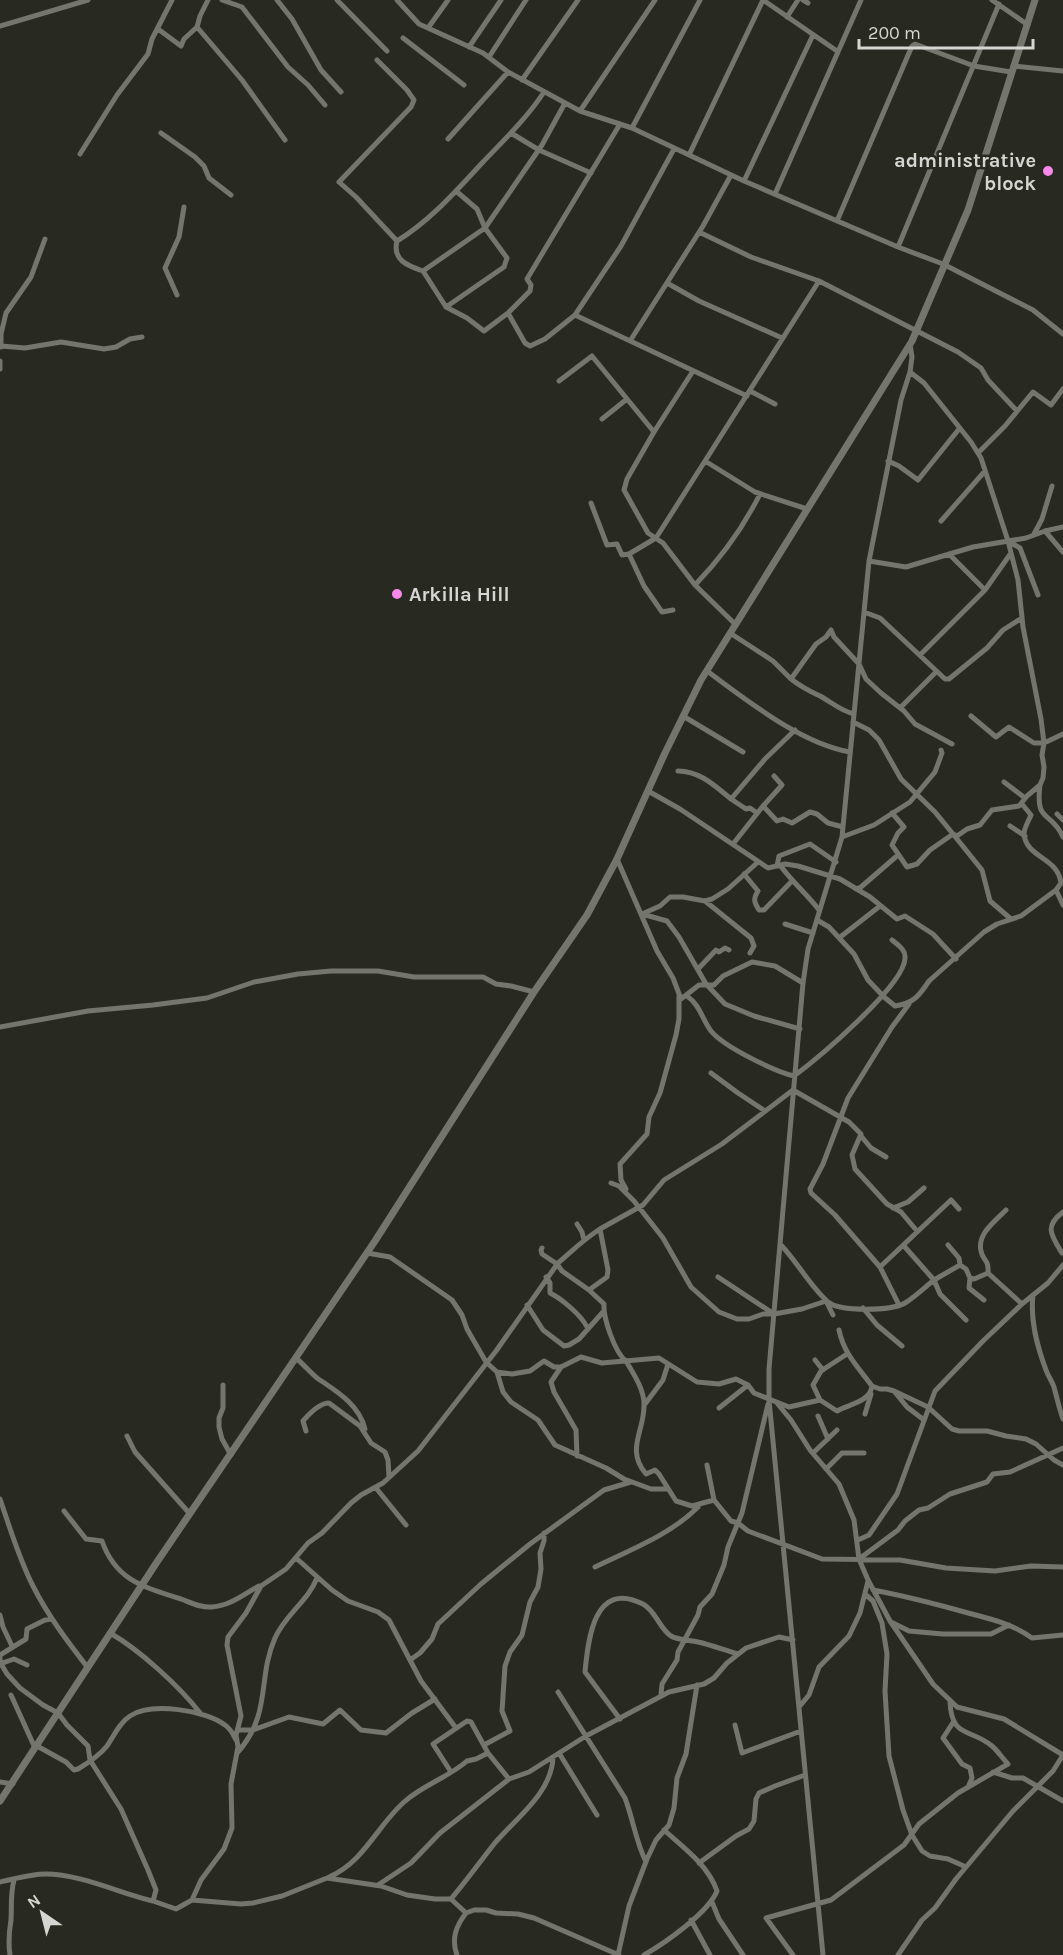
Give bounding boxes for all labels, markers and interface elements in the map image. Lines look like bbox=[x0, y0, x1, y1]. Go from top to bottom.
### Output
scale bar bbox=[859, 12, 1033, 50]
text: 200 m bbox=[868, 22, 921, 44]
place label: administrative block bbox=[894, 149, 1036, 195]
marker: administrative block bbox=[1041, 164, 1055, 178]
place label: Arkilla Hill bbox=[409, 583, 510, 606]
marker: Arkilla Hill bbox=[390, 587, 404, 601]
north arrow bbox=[12, 1883, 72, 1943]
text: N bbox=[24, 1890, 44, 1912]

